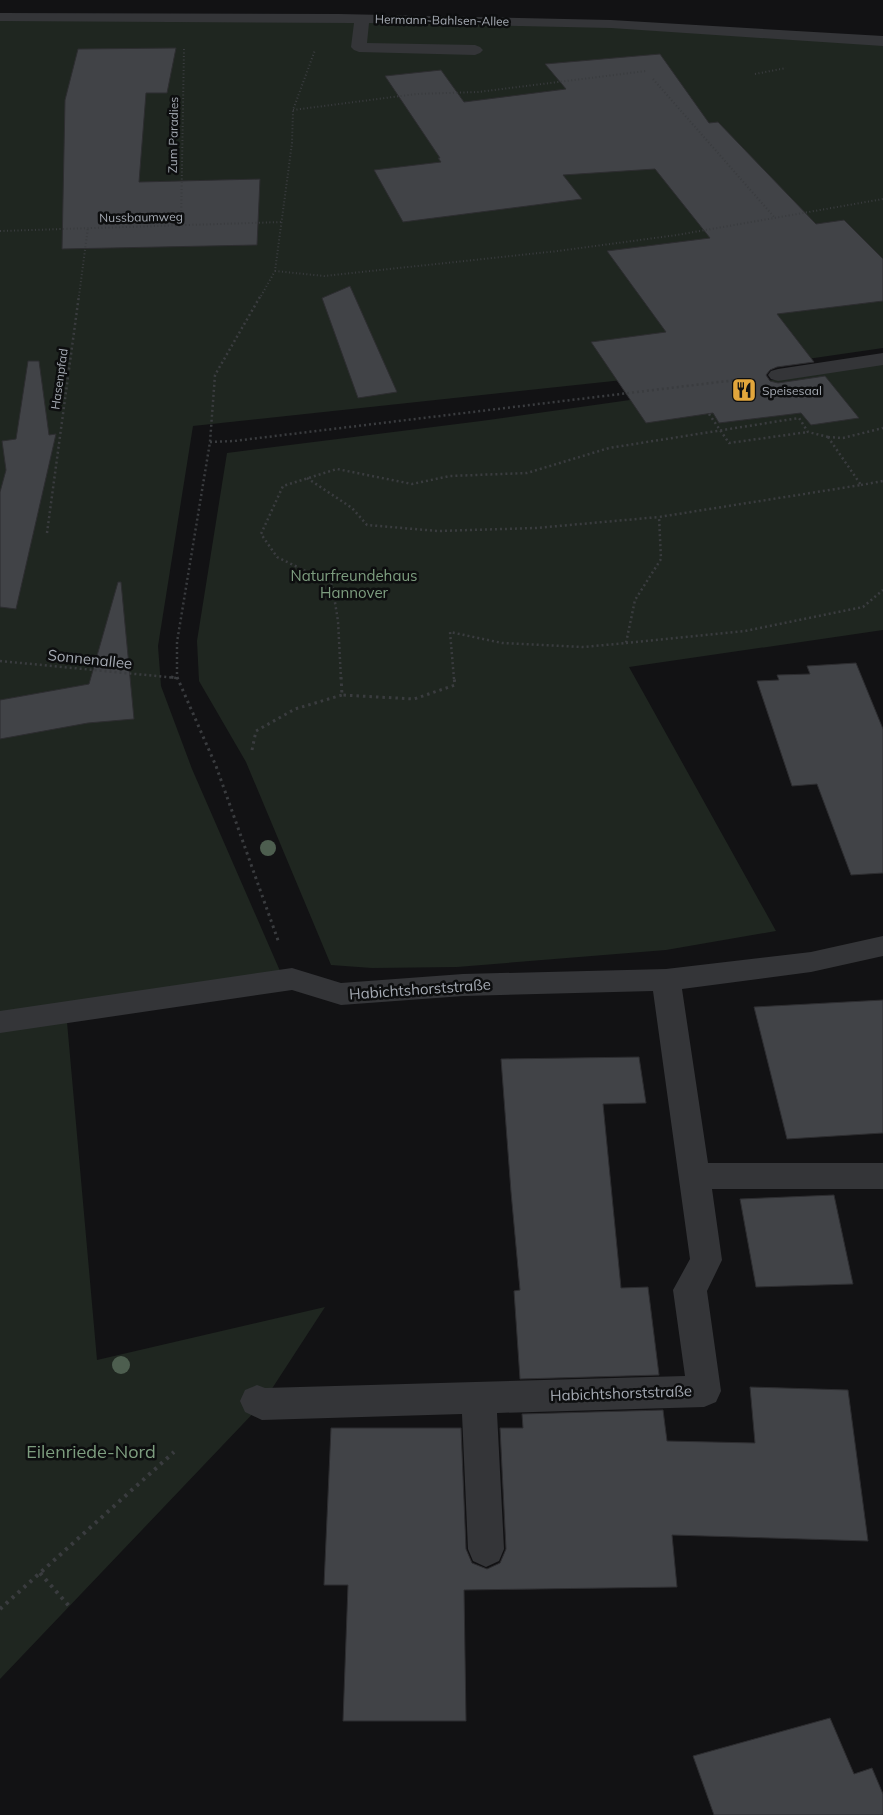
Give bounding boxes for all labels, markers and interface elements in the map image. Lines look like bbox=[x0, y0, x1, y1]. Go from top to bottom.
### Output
street label: Hermann-Bahlsen-Allee bbox=[375, 11, 509, 29]
street label: Zum Paradies bbox=[165, 97, 181, 173]
street label: Nussbaumweg bbox=[99, 209, 183, 225]
street label: Hasenpfad bbox=[47, 348, 71, 410]
restaurant icon: Speisesaal bbox=[731, 377, 757, 403]
place label: Speisesaal bbox=[762, 383, 822, 398]
park label: Naturfreundehaus Hannover bbox=[290, 566, 418, 602]
street label: Sonnenallee bbox=[47, 645, 133, 673]
street label: Habichtshorststraße bbox=[349, 975, 491, 1003]
street label: Habichtshorststraße bbox=[550, 1381, 692, 1405]
park label: Eilenriede-Nord bbox=[26, 1440, 156, 1463]

